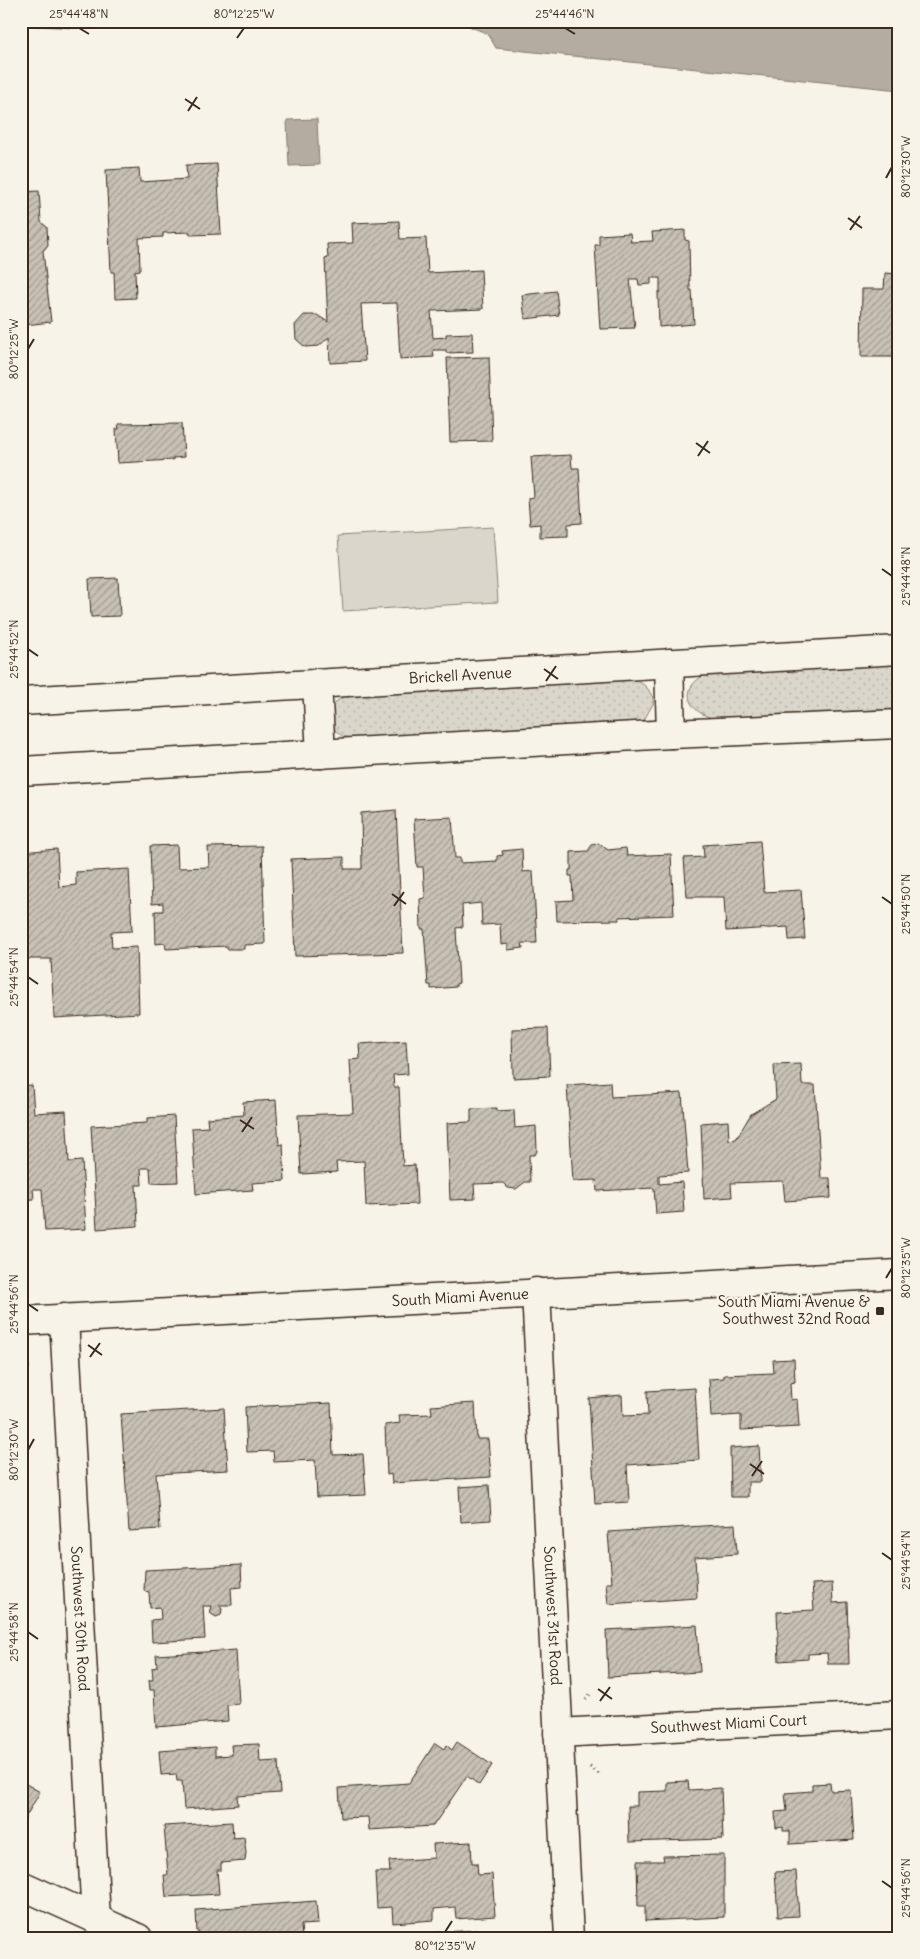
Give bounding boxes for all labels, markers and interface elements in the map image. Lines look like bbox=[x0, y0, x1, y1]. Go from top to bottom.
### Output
text: 25°44'48"N bbox=[49, 6, 109, 21]
text: 80°12'25"W bbox=[214, 6, 275, 21]
text: 25°44'46"N bbox=[535, 6, 595, 21]
text: 80°12'30"W bbox=[898, 136, 913, 198]
text: 80°12'25"W bbox=[6, 318, 21, 379]
text: 25°44'48"N bbox=[898, 546, 913, 606]
text: 25°44'52"N bbox=[6, 619, 21, 679]
street label: Brickell Avenue bbox=[408, 663, 512, 687]
text: 25°44'50"N bbox=[898, 874, 913, 934]
text: 25°44'54"N bbox=[6, 947, 21, 1007]
text: 80°12'35"W bbox=[898, 1237, 913, 1299]
text: 25°44'56"N bbox=[6, 1274, 21, 1334]
street label: South Miami Avenue bbox=[391, 1284, 529, 1310]
place label: South Miami Avenue & Southwest 32nd Road bbox=[718, 1292, 871, 1328]
marker: South Miami Avenue & Southwest 32nd Road bbox=[874, 1305, 886, 1317]
text: 80°12'30"W bbox=[6, 1419, 21, 1481]
text: 25°44'54"N bbox=[898, 1530, 913, 1590]
street label: Southwest 30th Road bbox=[67, 1545, 94, 1692]
street label: Southwest 31st Road bbox=[540, 1545, 566, 1686]
text: 25°44'58"N bbox=[6, 1602, 21, 1662]
street label: Southwest Miami Court bbox=[650, 1710, 808, 1737]
text: 25°44'56"N bbox=[898, 1858, 913, 1918]
text: 80°12'35"W bbox=[414, 1938, 476, 1953]

